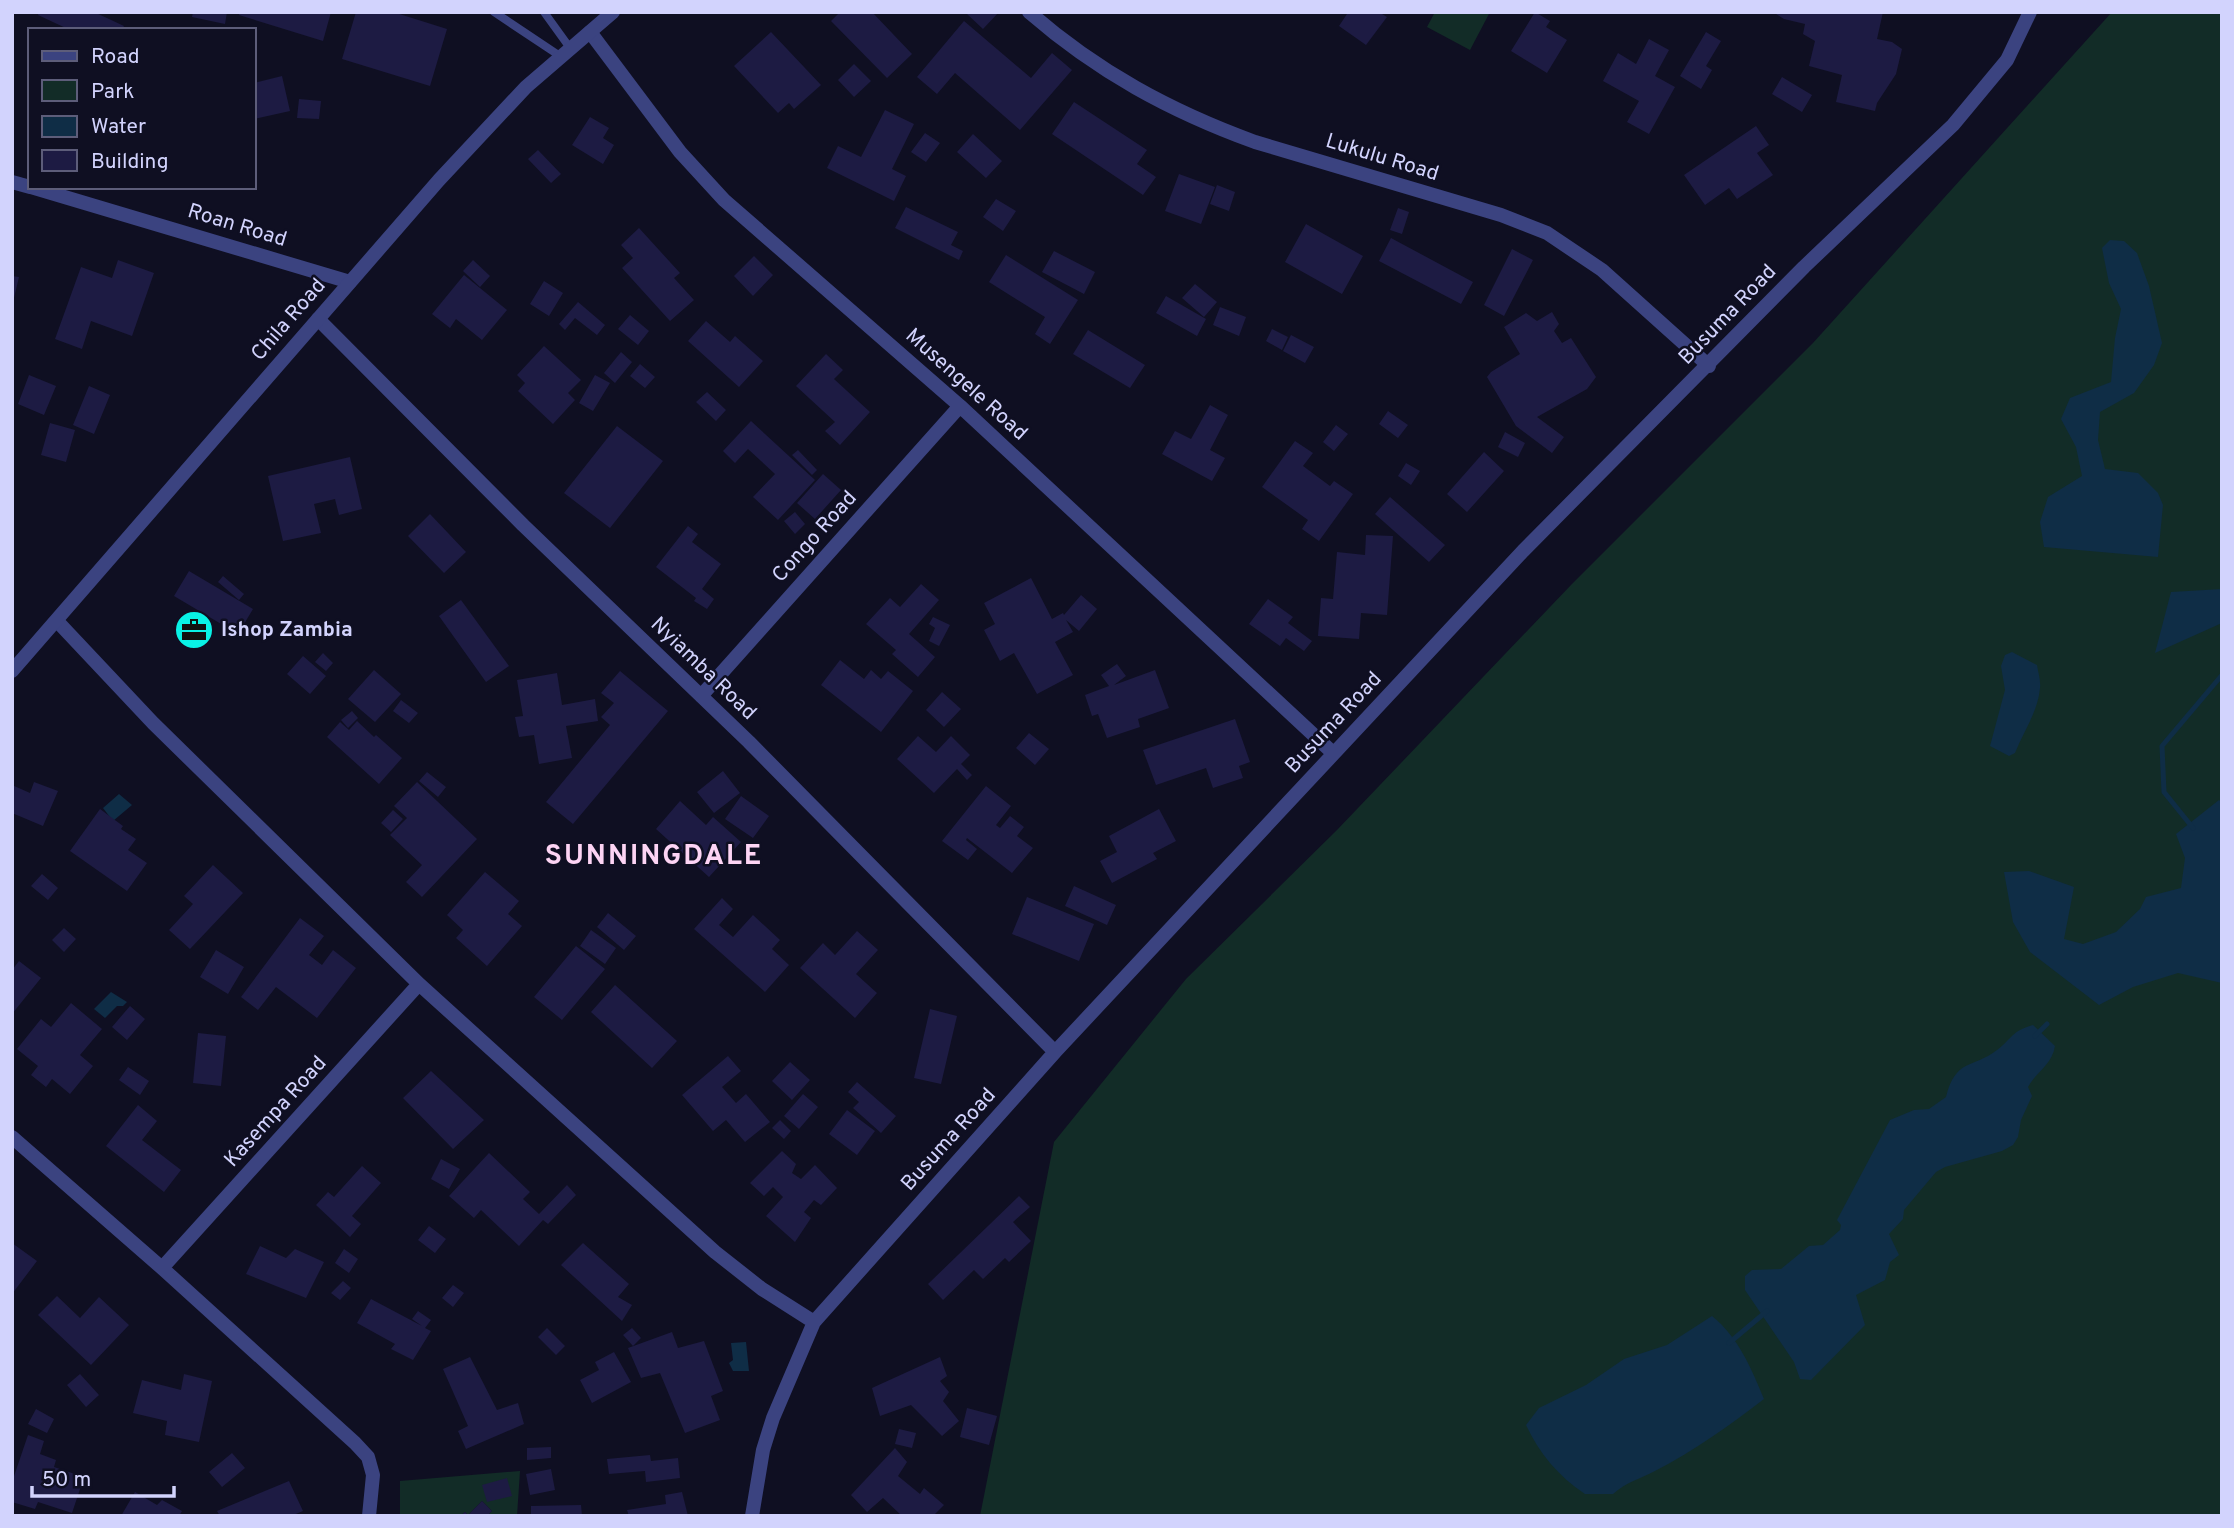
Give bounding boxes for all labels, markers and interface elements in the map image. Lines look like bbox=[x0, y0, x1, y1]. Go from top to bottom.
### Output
legend bbox=[28, 28, 256, 189]
text: Road bbox=[91, 44, 140, 71]
text: Park bbox=[91, 79, 134, 106]
text: Water bbox=[91, 114, 146, 141]
street label: Lukulu Road bbox=[1322, 128, 1442, 188]
text: Building bbox=[91, 149, 169, 176]
street label: Roan Road bbox=[184, 198, 290, 254]
street label: Busuma Road bbox=[1673, 259, 1783, 371]
street label: Chila Road bbox=[246, 273, 332, 367]
street label: Musengele Road bbox=[899, 323, 1033, 447]
street label: Congo Road bbox=[767, 485, 863, 589]
office icon: Ishop Zambia bbox=[173, 609, 215, 651]
street label: Nyiamba Road bbox=[644, 612, 762, 726]
place label: Ishop Zambia bbox=[221, 617, 353, 644]
street label: Busuma Road bbox=[1280, 666, 1388, 780]
district label: SUNNINGDALE bbox=[545, 839, 763, 875]
street label: Kasempa Road bbox=[219, 1051, 333, 1173]
street label: Busuma Road bbox=[896, 1083, 1002, 1197]
scale bar bbox=[32, 1454, 173, 1498]
text: 50 m bbox=[42, 1467, 91, 1494]

